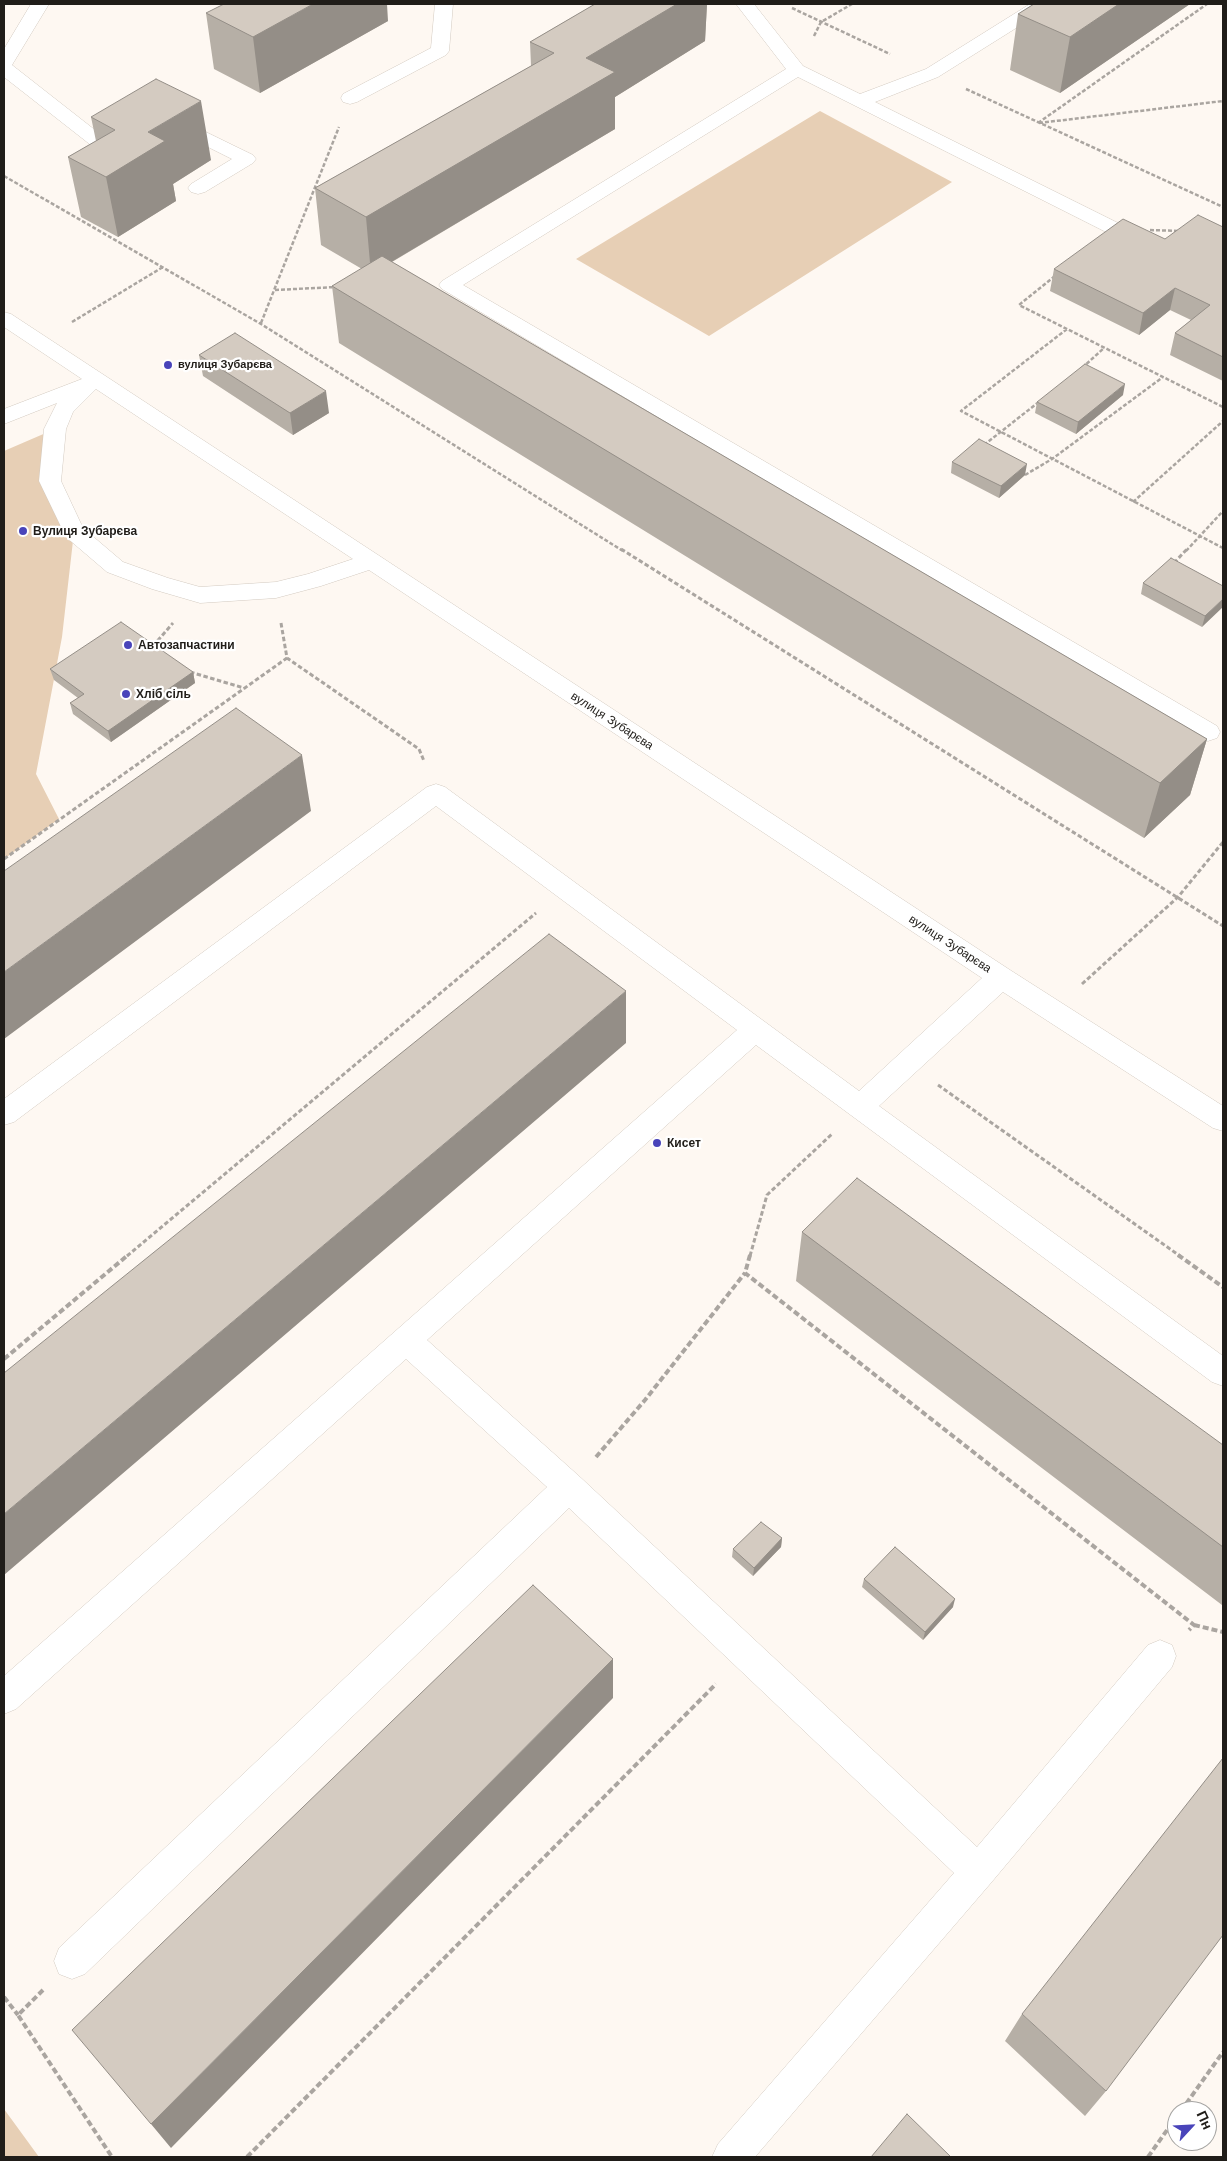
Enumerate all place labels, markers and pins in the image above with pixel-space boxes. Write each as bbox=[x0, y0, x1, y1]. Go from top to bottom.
place label: вулиця Зубарєва bbox=[178, 358, 272, 372]
marker: вулиця Зубарєва bbox=[162, 359, 174, 371]
place label: Вулиця Зубарєва bbox=[33, 524, 137, 538]
marker: Вулиця Зубарєва bbox=[17, 525, 29, 537]
place label: Автозапчастини bbox=[138, 638, 235, 652]
marker: Автозапчастини bbox=[122, 639, 134, 651]
place label: Хліб сіль bbox=[136, 687, 191, 701]
marker: Хліб сіль bbox=[120, 688, 132, 700]
place label: Кисет bbox=[667, 1136, 701, 1150]
marker: Кисет bbox=[651, 1137, 663, 1149]

